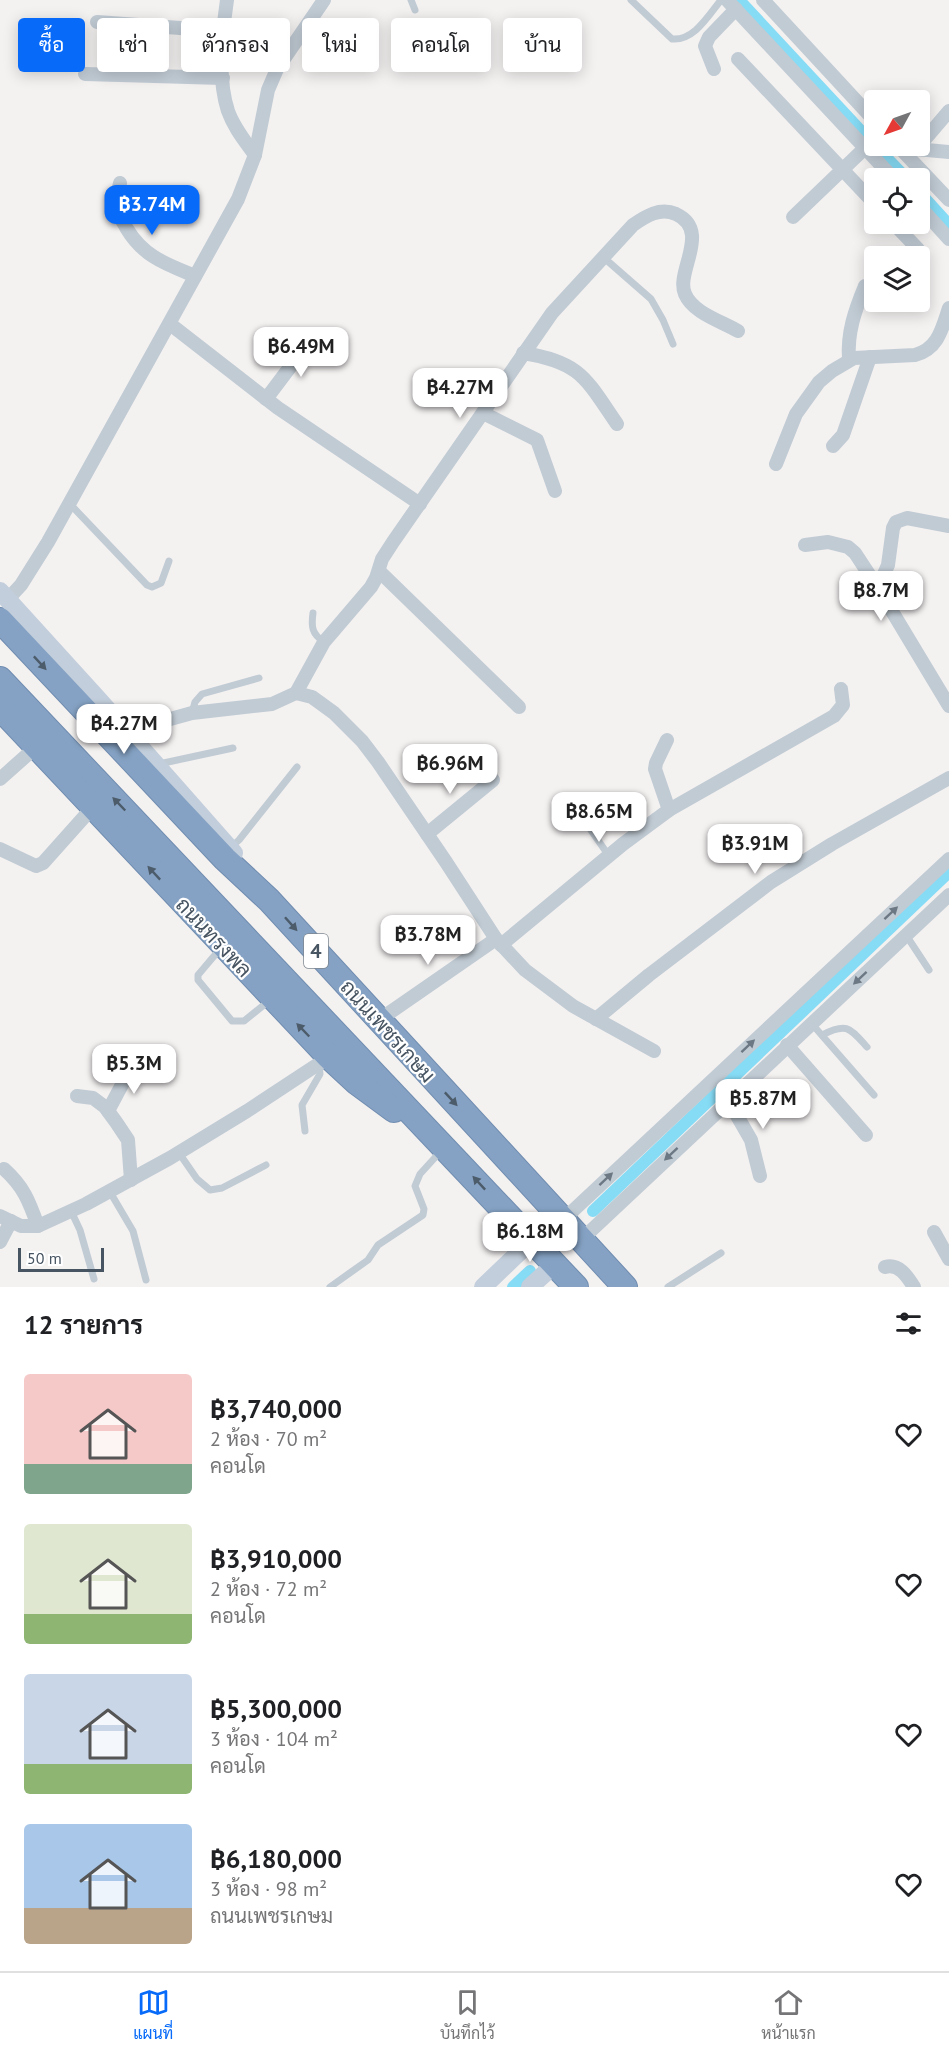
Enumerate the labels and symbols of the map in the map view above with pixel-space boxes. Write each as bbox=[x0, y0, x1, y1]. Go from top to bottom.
north arrow bbox=[864, 90, 930, 156]
pin: ฿3.74M bbox=[103, 185, 201, 236]
pin: ฿6.49M bbox=[252, 327, 350, 378]
pin: ฿4.27M bbox=[411, 368, 509, 419]
pin: ฿8.7M bbox=[839, 571, 923, 622]
one-way arrow bbox=[33, 655, 47, 670]
pin: ฿4.27M bbox=[75, 704, 173, 755]
pin: ฿6.96M bbox=[401, 744, 499, 795]
pin: ฿8.65M bbox=[550, 792, 648, 843]
one-way arrow bbox=[113, 798, 127, 812]
pin: ฿3.91M bbox=[706, 824, 804, 875]
one-way arrow bbox=[147, 865, 161, 880]
street label: ถนนทรงพล bbox=[170, 891, 258, 983]
one-way arrow bbox=[883, 906, 898, 920]
pin: ฿3.78M bbox=[379, 915, 477, 966]
one-way arrow bbox=[284, 917, 298, 931]
road number: 4 bbox=[304, 934, 328, 968]
one-way arrow bbox=[853, 971, 868, 985]
street label: ถนนเพชรเกษม bbox=[335, 974, 441, 1088]
one-way arrow bbox=[296, 1023, 310, 1037]
one-way arrow bbox=[740, 1040, 755, 1053]
pin: ฿5.3M bbox=[92, 1044, 176, 1095]
pin: ฿5.87M bbox=[714, 1079, 812, 1130]
one-way arrow bbox=[444, 1092, 458, 1107]
one-way arrow bbox=[664, 1147, 679, 1161]
one-way arrow bbox=[598, 1173, 612, 1187]
one-way arrow bbox=[473, 1176, 486, 1191]
pin: ฿6.18M bbox=[481, 1212, 579, 1263]
scale bar bbox=[18, 1245, 104, 1272]

